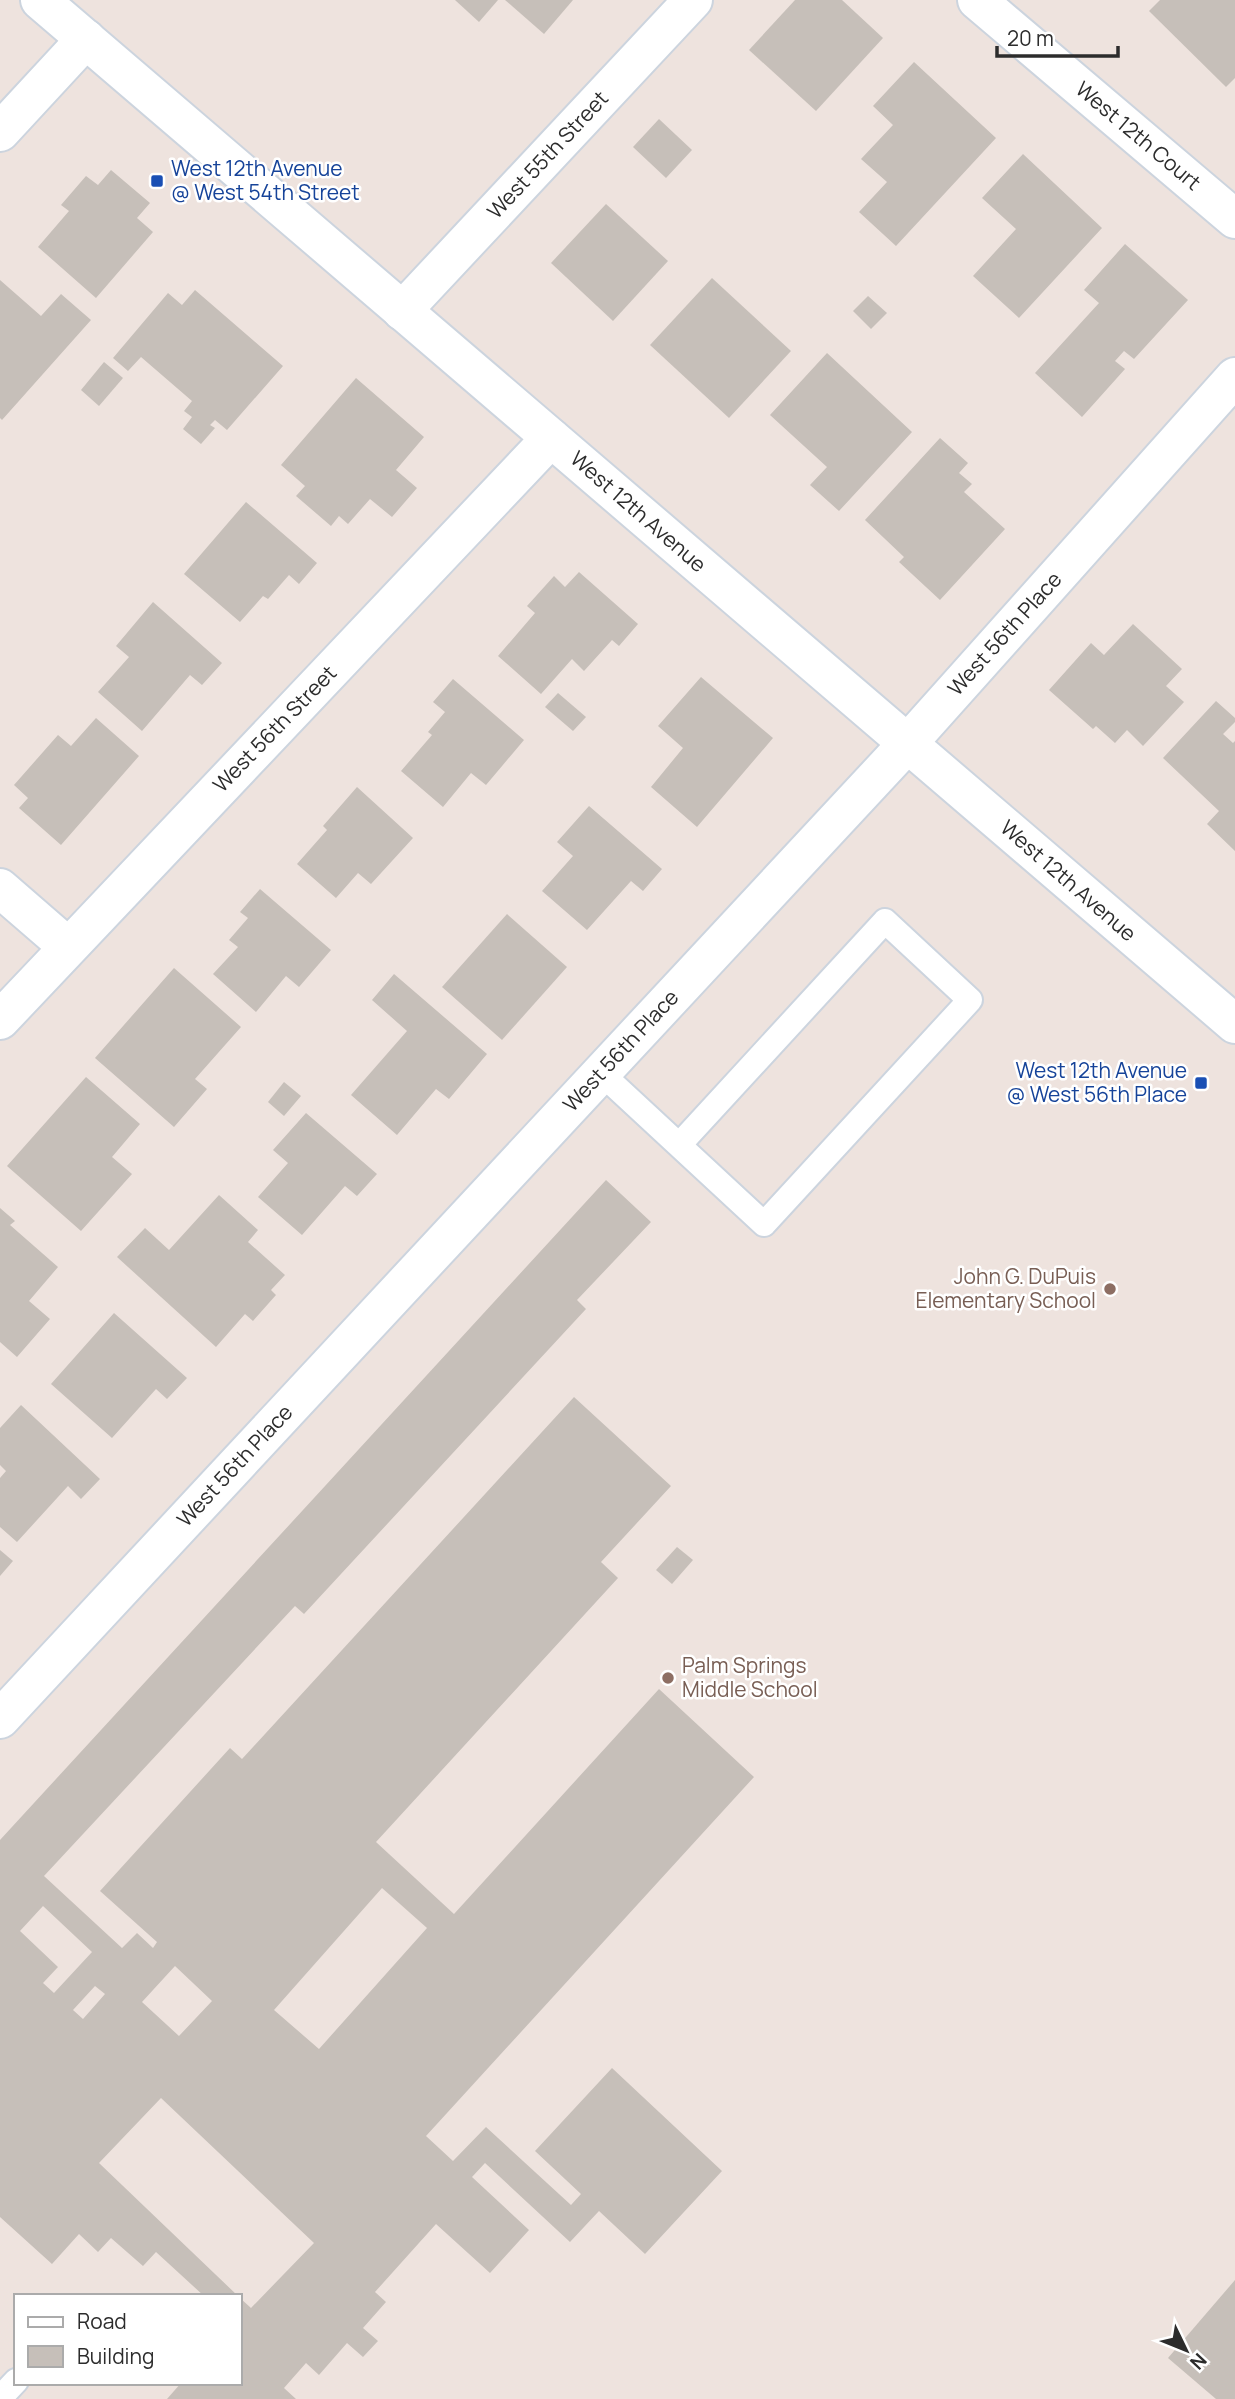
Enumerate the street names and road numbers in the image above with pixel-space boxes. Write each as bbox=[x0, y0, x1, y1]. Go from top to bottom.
street label: West 12th Court bbox=[1070, 75, 1207, 196]
street label: West 55th Street bbox=[481, 84, 614, 224]
street label: West 12th Avenue bbox=[565, 444, 713, 578]
street label: West 56th Place bbox=[941, 565, 1067, 701]
street label: West 56th Street bbox=[206, 659, 342, 798]
street label: West 12th Avenue bbox=[995, 813, 1143, 947]
street label: West 56th Place bbox=[556, 983, 684, 1117]
street label: West 56th Place bbox=[170, 1398, 298, 1532]

